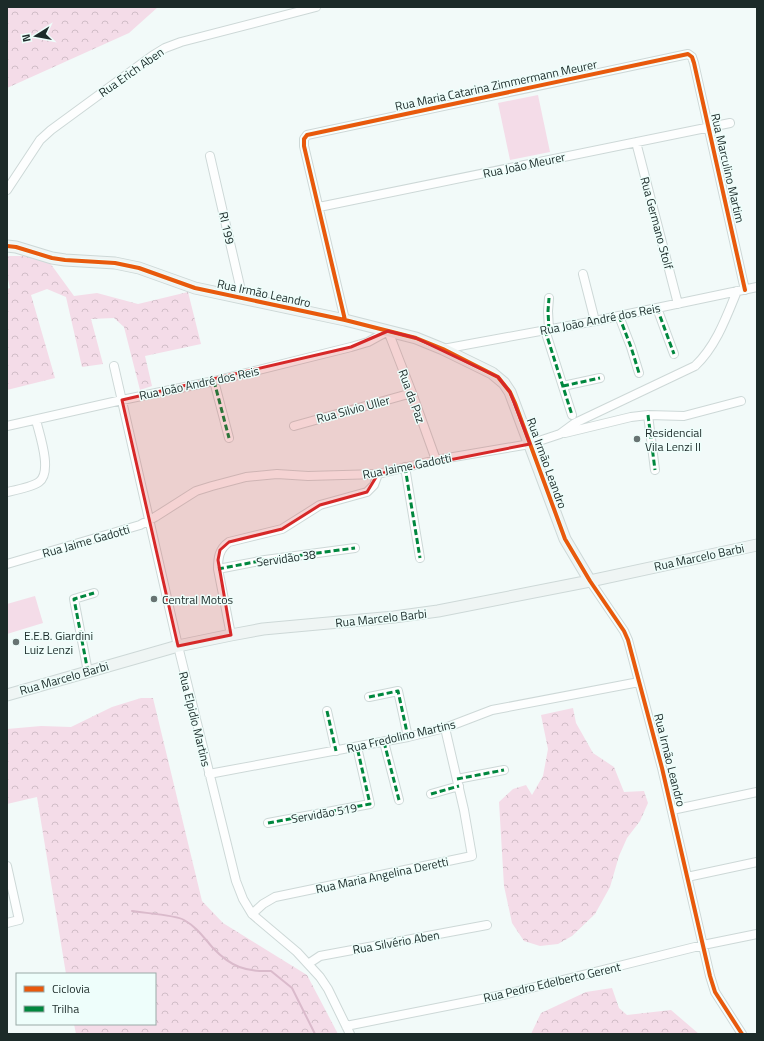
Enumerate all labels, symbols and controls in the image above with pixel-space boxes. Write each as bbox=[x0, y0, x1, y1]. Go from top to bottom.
north arrow bbox=[16, 16, 56, 56]
text: N bbox=[18, 33, 35, 43]
street label: Rua Erich Aben bbox=[94, 42, 168, 102]
street label: Rua Maria Catarina Zimmermann Meurer bbox=[393, 54, 599, 116]
street label: Rua Marculino Martim bbox=[706, 111, 750, 225]
street label: Rua João Meurer bbox=[481, 147, 567, 183]
street label: Rua Germano Stolf bbox=[636, 175, 678, 271]
street label: RI 199 bbox=[214, 210, 240, 247]
street label: Rua Irmão Leandro bbox=[215, 274, 313, 312]
street label: Rua João André dos Reis bbox=[538, 298, 662, 340]
street label: Rua João André dos Reis bbox=[137, 361, 261, 405]
street label: Rua da Paz bbox=[394, 366, 430, 426]
street label: Rua Silvio Uller bbox=[314, 390, 392, 428]
street label: Rua Irmão Leandro bbox=[522, 415, 572, 511]
place label: Residencial Vila Lenzi II bbox=[645, 423, 702, 456]
marker: Residencial Vila Lenzi II bbox=[632, 434, 642, 444]
street label: Rua Jaime Gadotti bbox=[361, 448, 453, 484]
street label: Rua Jaime Gadotti bbox=[40, 519, 132, 563]
street label: Rua Marcelo Barbi bbox=[652, 538, 746, 576]
street label: Servidão 38 bbox=[255, 544, 317, 572]
place label: Central Motos bbox=[162, 590, 234, 609]
marker: Central Motos bbox=[149, 594, 159, 604]
street label: Rua Marcelo Barbi bbox=[334, 604, 428, 632]
place label: E.E.B. Giardini Luiz Lenzi bbox=[24, 626, 93, 659]
marker: E.E.B. Giardini Luiz Lenzi bbox=[11, 637, 21, 647]
street label: Rua Marcelo Barbi bbox=[17, 656, 111, 700]
street label: Rua Elpidio Martins bbox=[174, 669, 216, 769]
street label: Rua Irmão Leandro bbox=[649, 711, 691, 809]
street label: Rua Fredolino Martins bbox=[345, 714, 458, 758]
street label: Servidão 519 bbox=[290, 798, 359, 828]
street label: Rua Maria Angelina Deretti bbox=[314, 852, 450, 898]
street label: Rua Silvério Aben bbox=[351, 925, 441, 959]
street label: Rua Pedro Edelberto Gerent bbox=[481, 957, 623, 1007]
legend bbox=[16, 973, 156, 1025]
text: Ciclovia bbox=[52, 979, 90, 998]
text: Trilha bbox=[52, 999, 79, 1018]

